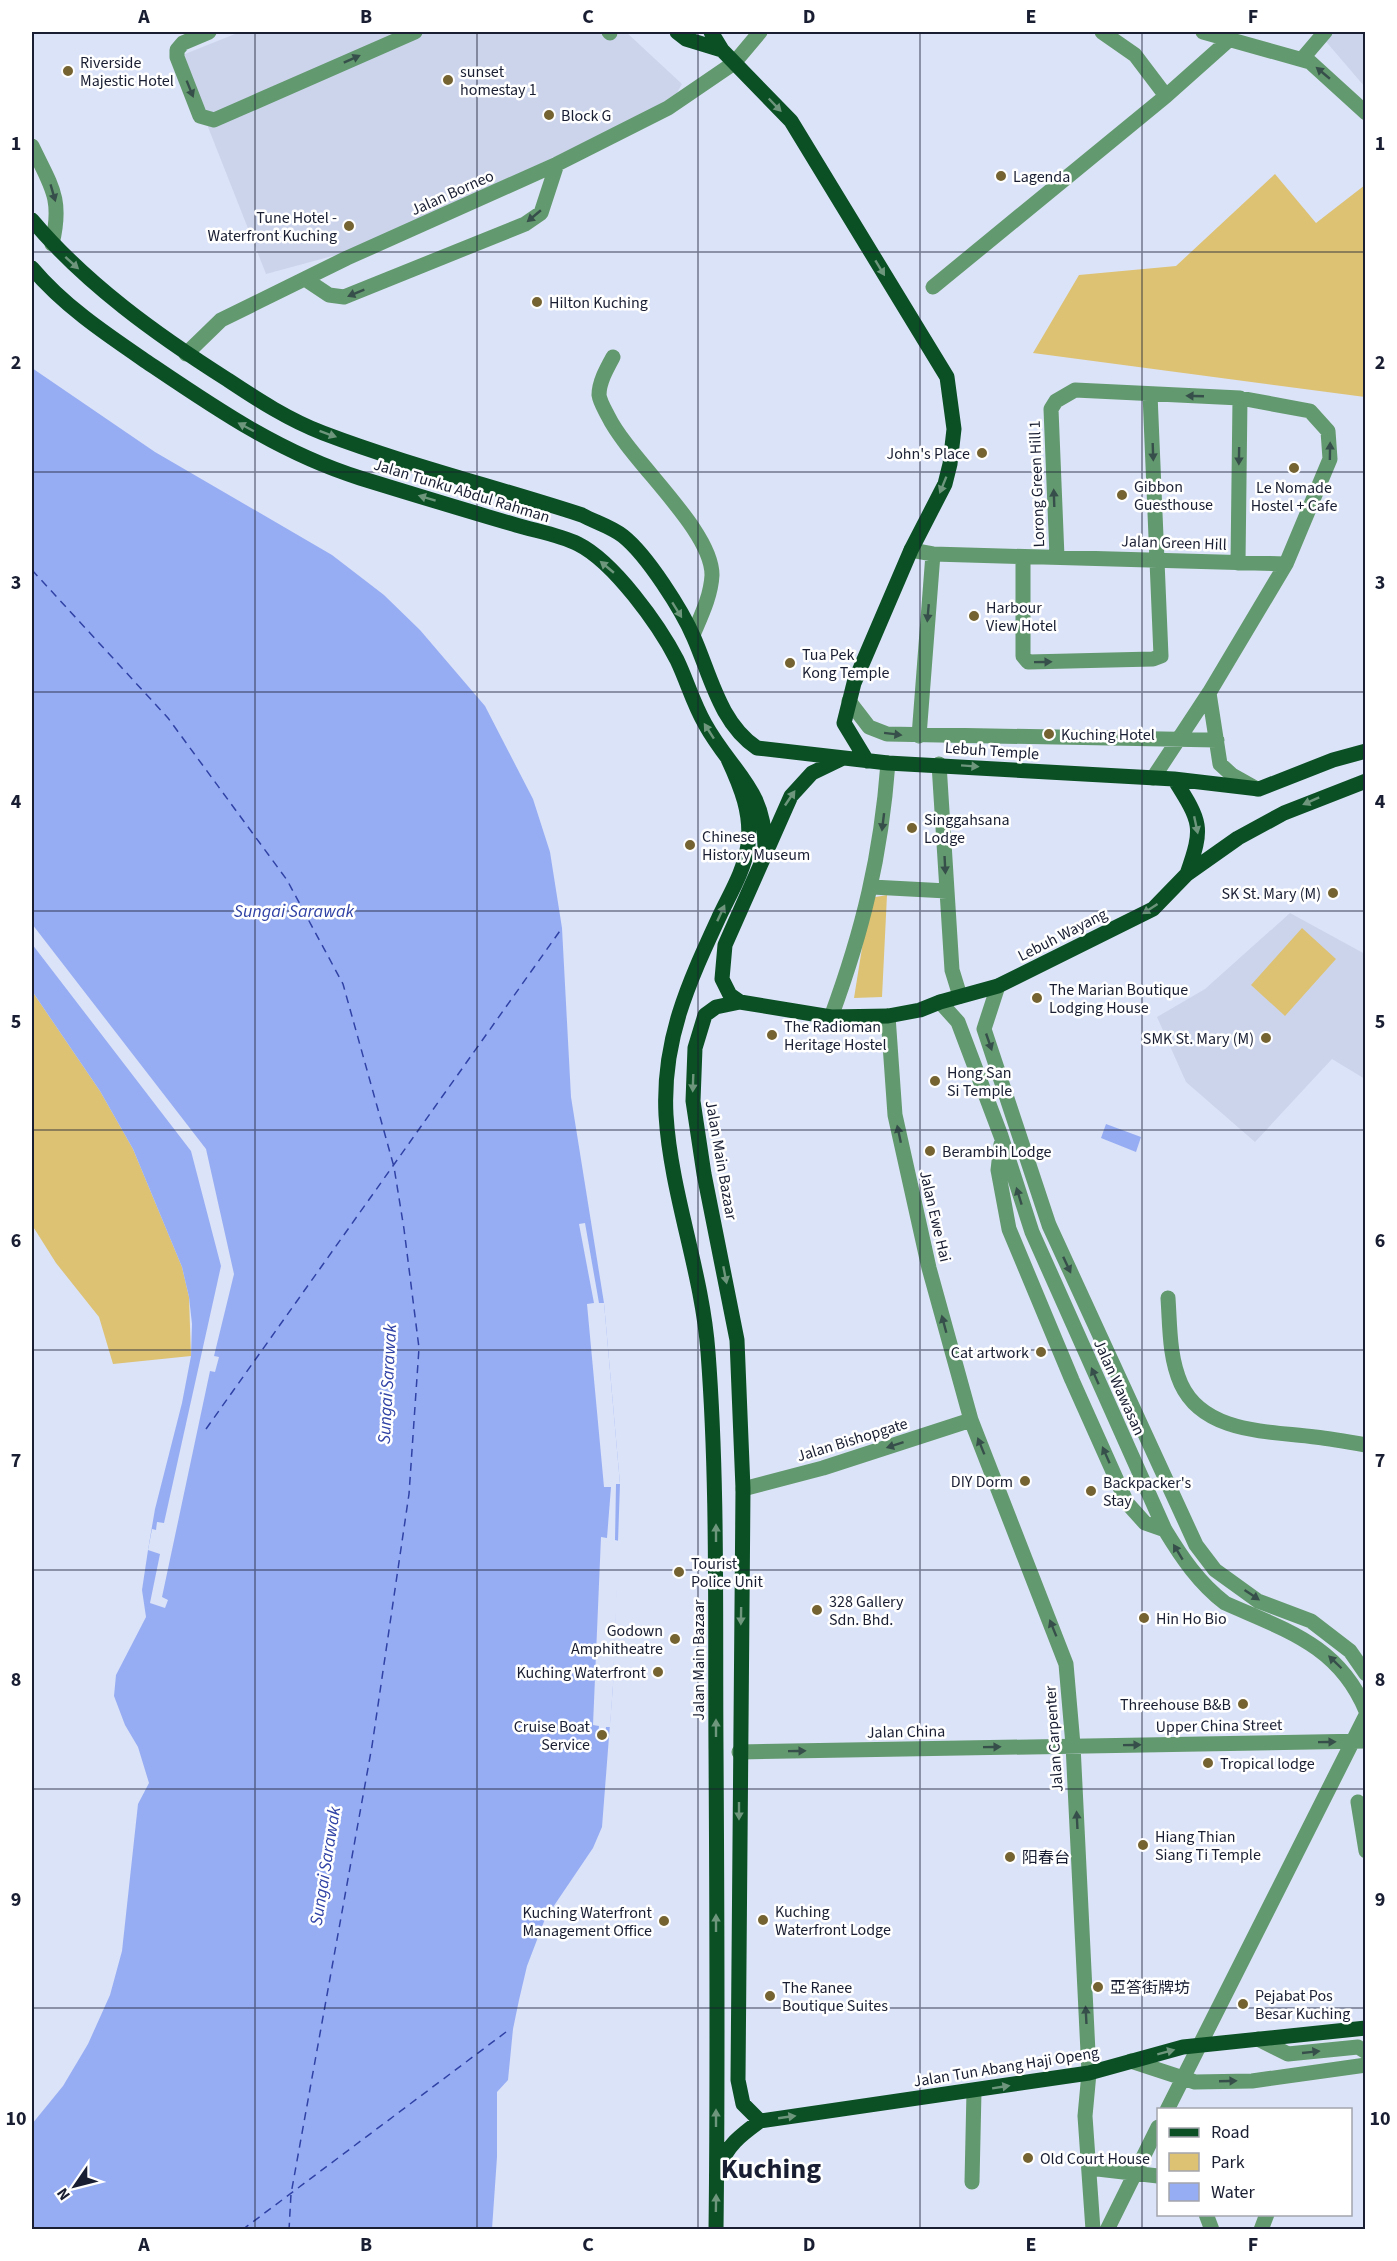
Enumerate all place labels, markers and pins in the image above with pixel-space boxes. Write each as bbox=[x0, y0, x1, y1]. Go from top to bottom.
place label: Riverside Majestic Hotel bbox=[80, 52, 174, 92]
place label: sunset homestay 1 bbox=[460, 61, 537, 101]
marker: Riverside Majestic Hotel bbox=[61, 64, 75, 78]
marker: sunset homestay 1 bbox=[441, 73, 455, 87]
place label: Block G bbox=[561, 105, 611, 127]
marker: Block G bbox=[542, 108, 556, 122]
place label: Lagenda bbox=[1013, 166, 1070, 188]
marker: Lagenda bbox=[994, 169, 1008, 183]
place label: Tune Hotel - Waterfront Kuching bbox=[208, 207, 337, 247]
marker: Tune Hotel - Waterfront Kuching bbox=[342, 219, 356, 233]
place label: Hilton Kuching bbox=[549, 292, 648, 314]
marker: Hilton Kuching bbox=[530, 295, 544, 309]
place label: John's Place bbox=[887, 443, 970, 465]
marker: John's Place bbox=[975, 446, 989, 460]
marker: Le Nomade Hostel + Cafe bbox=[1287, 461, 1301, 475]
place label: Gibbon Guesthouse bbox=[1134, 476, 1213, 516]
place label: Le Nomade Hostel + Cafe bbox=[1251, 477, 1337, 517]
marker: Gibbon Guesthouse bbox=[1115, 488, 1129, 502]
place label: Harbour View Hotel bbox=[986, 597, 1057, 637]
marker: Harbour View Hotel bbox=[967, 609, 981, 623]
place label: Tua Pek Kong Temple bbox=[802, 644, 890, 684]
marker: Tua Pek Kong Temple bbox=[783, 656, 797, 670]
place label: Kuching Hotel bbox=[1061, 724, 1155, 746]
marker: Kuching Hotel bbox=[1042, 727, 1056, 741]
place label: Singgahsana Lodge bbox=[924, 809, 1009, 849]
marker: Singgahsana Lodge bbox=[905, 821, 919, 835]
place label: Chinese History Museum bbox=[702, 826, 810, 866]
marker: Chinese History Museum bbox=[683, 838, 697, 852]
place label: SK St. Mary (M) bbox=[1221, 883, 1321, 905]
marker: SK St. Mary (M) bbox=[1326, 886, 1340, 900]
place label: The Marian Boutique Lodging House bbox=[1049, 979, 1188, 1019]
marker: The Marian Boutique Lodging House bbox=[1030, 991, 1044, 1005]
place label: The Radioman Heritage Hostel bbox=[784, 1016, 887, 1056]
marker: The Radioman Heritage Hostel bbox=[765, 1028, 779, 1042]
place label: SMK St. Mary (M) bbox=[1143, 1028, 1254, 1050]
marker: SMK St. Mary (M) bbox=[1259, 1031, 1273, 1045]
place label: Hong San Si Temple bbox=[947, 1062, 1012, 1102]
marker: Hong San Si Temple bbox=[928, 1074, 942, 1088]
place label: Berambih Lodge bbox=[942, 1141, 1052, 1163]
marker: Berambih Lodge bbox=[923, 1144, 937, 1158]
place label: Cat artwork bbox=[951, 1342, 1029, 1364]
marker: Cat artwork bbox=[1034, 1345, 1048, 1359]
place label: DIY Dorm bbox=[951, 1471, 1013, 1493]
place label: Backpacker's Stay bbox=[1103, 1472, 1191, 1512]
marker: DIY Dorm bbox=[1018, 1474, 1032, 1488]
marker: Backpacker's Stay bbox=[1084, 1484, 1098, 1498]
place label: Tourist Police Unit bbox=[691, 1553, 763, 1593]
marker: Tourist Police Unit bbox=[672, 1565, 686, 1579]
place label: 328 Gallery Sdn. Bhd. bbox=[829, 1591, 904, 1631]
marker: 328 Gallery Sdn. Bhd. bbox=[810, 1603, 824, 1617]
place label: Hin Ho Bio bbox=[1156, 1608, 1227, 1630]
marker: Hin Ho Bio bbox=[1137, 1611, 1151, 1625]
place label: Godown Amphitheatre bbox=[571, 1620, 663, 1660]
marker: Godown Amphitheatre bbox=[668, 1632, 682, 1646]
place label: Kuching Waterfront bbox=[517, 1662, 647, 1684]
marker: Kuching Waterfront bbox=[651, 1665, 665, 1679]
place label: Threehouse B&B bbox=[1120, 1694, 1231, 1716]
marker: Threehouse B&B bbox=[1236, 1697, 1250, 1711]
place label: Cruise Boat Service bbox=[514, 1716, 591, 1756]
marker: Cruise Boat Service bbox=[595, 1728, 609, 1742]
place label: Tropical lodge bbox=[1220, 1753, 1315, 1775]
marker: Tropical lodge bbox=[1201, 1756, 1215, 1770]
place label: Hiang Thian Siang Ti Temple bbox=[1155, 1826, 1261, 1866]
marker: Hiang Thian Siang Ti Temple bbox=[1136, 1838, 1150, 1852]
place label: 阳春台 bbox=[1022, 1847, 1070, 1869]
marker: 阳春台 bbox=[1003, 1850, 1017, 1864]
place label: Kuching Waterfront Lodge bbox=[775, 1901, 891, 1941]
place label: Kuching Waterfront Management Office bbox=[522, 1902, 653, 1942]
marker: Kuching Waterfront Lodge bbox=[756, 1913, 770, 1927]
marker: Kuching Waterfront Management Office bbox=[657, 1914, 671, 1928]
place label: The Ranee Boutique Suites bbox=[782, 1977, 888, 2017]
place label: 亞答街牌坊 bbox=[1110, 1977, 1190, 1999]
marker: 亞答街牌坊 bbox=[1091, 1980, 1105, 1994]
place label: Pejabat Pos Besar Kuching bbox=[1255, 1985, 1350, 2025]
marker: The Ranee Boutique Suites bbox=[763, 1989, 777, 2003]
marker: Pejabat Pos Besar Kuching bbox=[1236, 1997, 1250, 2011]
place label: Old Court House bbox=[1040, 2148, 1150, 2170]
marker: Old Court House bbox=[1021, 2151, 1035, 2165]

